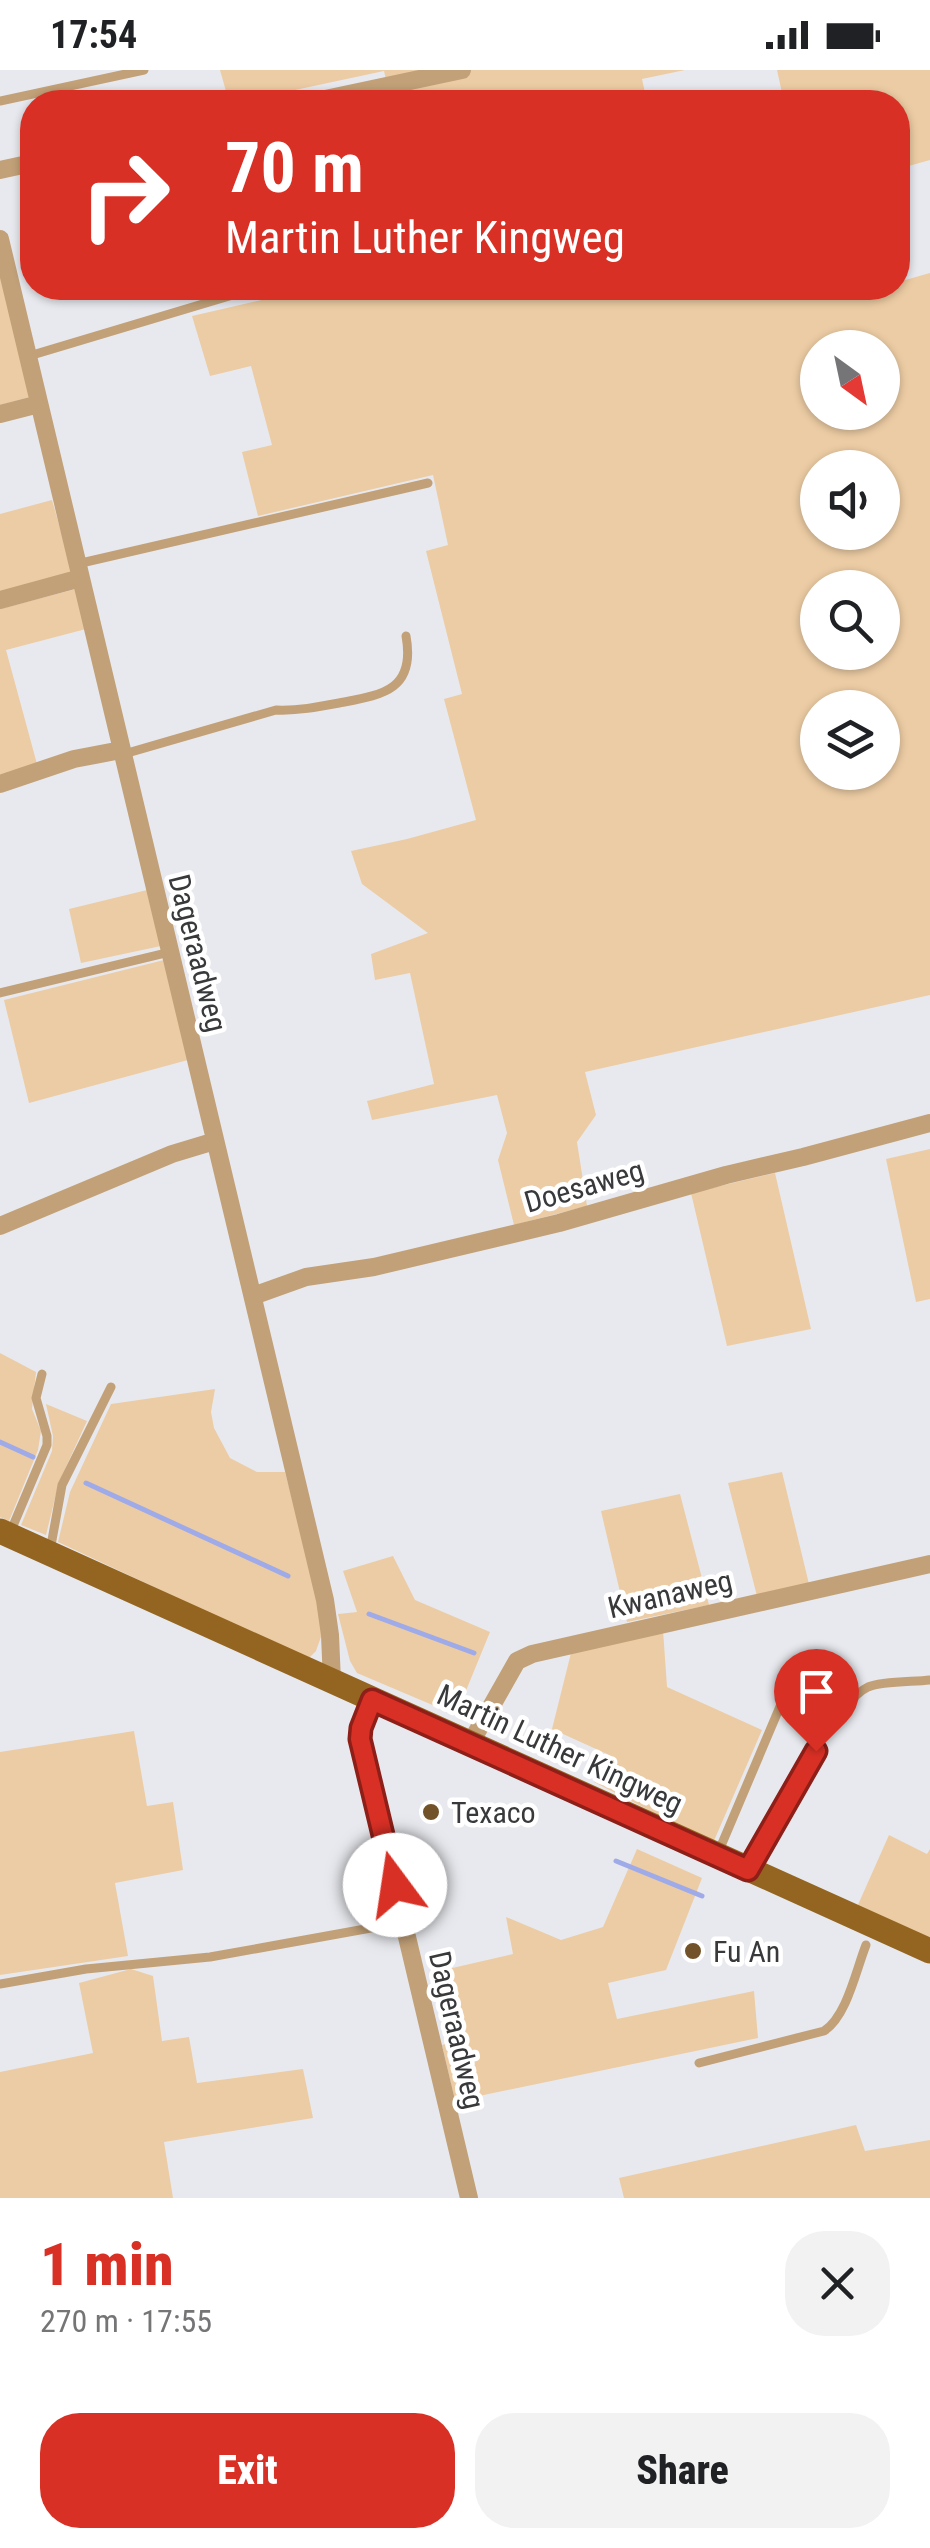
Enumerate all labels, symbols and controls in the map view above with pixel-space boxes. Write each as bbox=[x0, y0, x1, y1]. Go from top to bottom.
text: 17:54 bbox=[50, 13, 137, 57]
text: 70 m bbox=[225, 127, 364, 209]
icon: right bbox=[60, 130, 190, 260]
text: Martin Luther Kingweg bbox=[225, 211, 625, 264]
north arrow bbox=[800, 330, 900, 430]
map controls bbox=[800, 330, 900, 790]
button: sound bbox=[800, 450, 900, 550]
button: search bbox=[800, 570, 900, 670]
button: layers bbox=[800, 690, 900, 790]
street label: Dageraadweg bbox=[162, 871, 234, 1035]
street label: Doesaweg bbox=[520, 1152, 648, 1220]
street label: Kwanaweg bbox=[604, 1563, 736, 1625]
pin bbox=[774, 1649, 859, 1752]
icon: arrive bbox=[789, 1664, 844, 1719]
street label: Martin Luther Kingweg bbox=[432, 1677, 688, 1821]
place label: Texaco bbox=[451, 1795, 536, 1830]
marker: Texaco bbox=[420, 1801, 442, 1823]
position arrow bbox=[343, 1833, 447, 1937]
place label: Fu An bbox=[713, 1934, 780, 1969]
marker: Fu An bbox=[682, 1940, 704, 1962]
street label: Dageraadweg bbox=[422, 1948, 492, 2112]
text: 1 min bbox=[40, 2229, 174, 2300]
button: close bbox=[785, 2231, 890, 2336]
text: 270 m · 17:55 bbox=[40, 2302, 212, 2340]
button: Exit bbox=[40, 2413, 455, 2528]
button: Share bbox=[475, 2413, 890, 2528]

